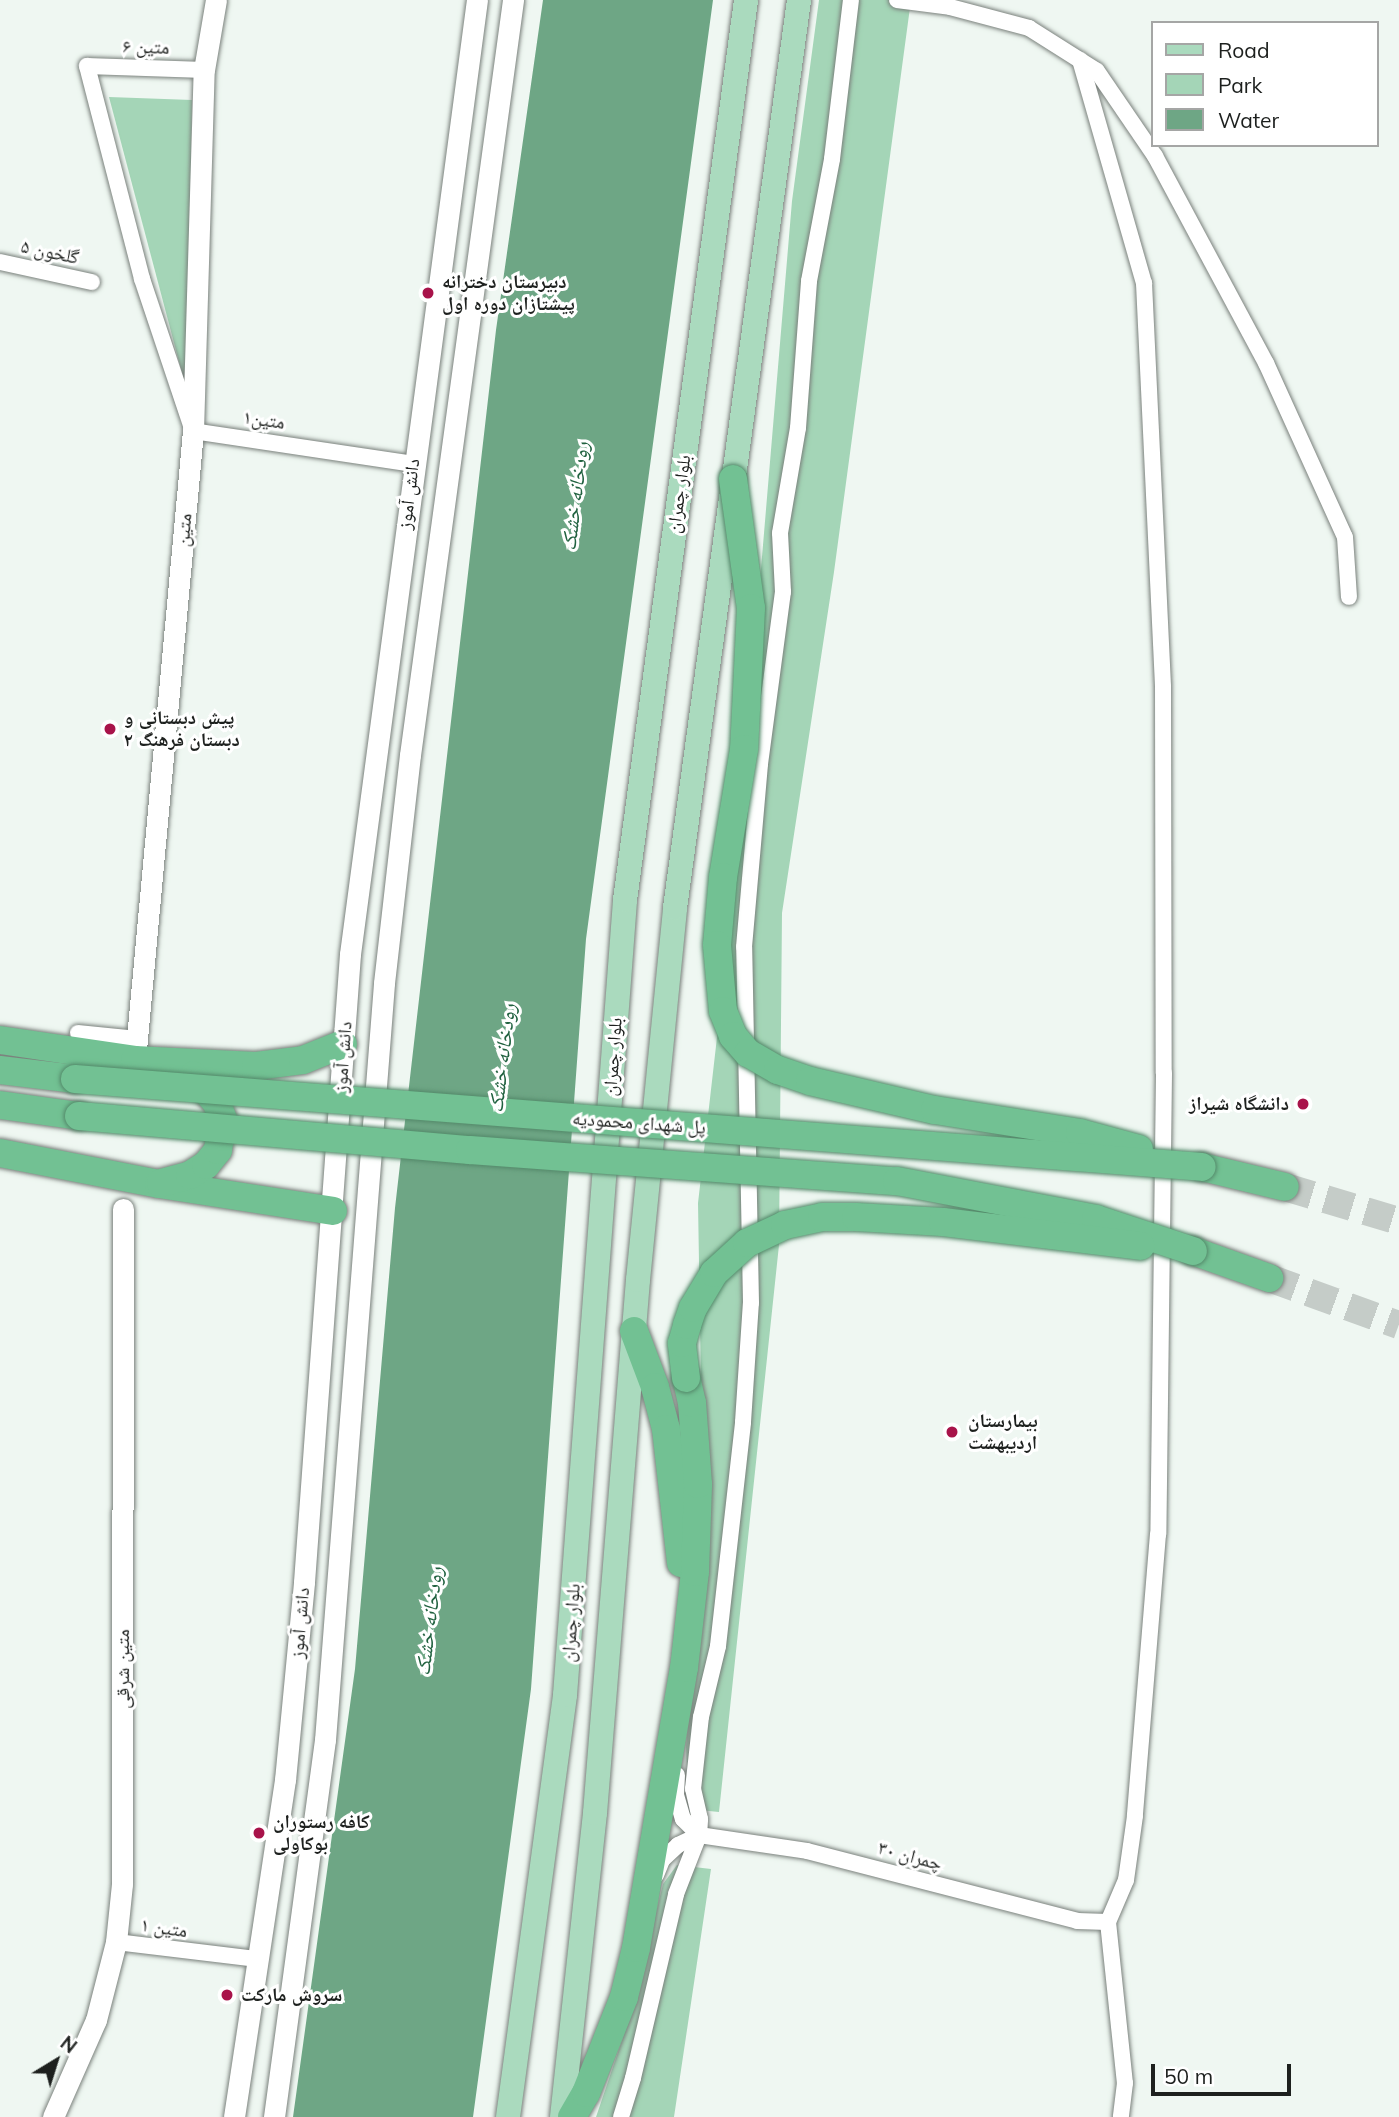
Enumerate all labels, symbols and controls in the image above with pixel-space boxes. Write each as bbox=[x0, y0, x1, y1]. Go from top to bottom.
legend bbox=[1150, 21, 1378, 147]
street label: ۶ متین bbox=[122, 35, 170, 59]
text: Road bbox=[1218, 37, 1269, 63]
text: Park bbox=[1218, 72, 1262, 98]
text: Water bbox=[1218, 107, 1279, 133]
street label: ۵ گلخون bbox=[19, 235, 81, 269]
place label: دبیرستان دخترانه پیشتازان دوره اول bbox=[442, 271, 575, 315]
marker: دبیرستان دخترانه پیشتازان دوره اول bbox=[420, 285, 436, 301]
street label: متین۱ bbox=[242, 406, 286, 434]
water label: رودخانه خشک bbox=[555, 440, 593, 552]
street label: بلوار چمران bbox=[662, 453, 696, 535]
street label: دانش آموز bbox=[393, 457, 425, 531]
street label: متین bbox=[171, 512, 197, 548]
place label: پیش دبستانی و دبستان فرهنگ ۲ bbox=[124, 707, 240, 751]
marker: پیش دبستانی و دبستان فرهنگ ۲ bbox=[102, 721, 118, 737]
water label: رودخانه خشک bbox=[482, 1002, 520, 1114]
street label: بلوار چمران bbox=[599, 1017, 627, 1097]
street label: دانش آموز bbox=[329, 1021, 357, 1093]
place label: دانشگاه شیراز bbox=[1189, 1093, 1289, 1115]
marker: دانشگاه شیراز bbox=[1295, 1096, 1311, 1112]
street label: پل شهدای محمودیه bbox=[572, 1107, 706, 1139]
place label: بیمارستان اردیبهشت bbox=[968, 1410, 1038, 1454]
marker: بیمارستان اردیبهشت bbox=[942, 1422, 962, 1442]
water label: رودخانه خشک bbox=[409, 1565, 447, 1677]
street label: بلوار چمران bbox=[557, 1583, 585, 1663]
street label: دانش آموز bbox=[286, 1586, 314, 1660]
street label: متین شرقی bbox=[112, 1629, 134, 1709]
place label: کافه رستوران بوکاولی bbox=[273, 1811, 370, 1855]
marker: کافه رستوران بوکاولی bbox=[251, 1825, 267, 1841]
street label: ۳۰ چمران bbox=[876, 1837, 944, 1875]
street label: متین ۱ bbox=[139, 1913, 189, 1943]
place label: سروش مارکت bbox=[241, 1984, 342, 2006]
marker: سروش مارکت bbox=[219, 1987, 235, 2003]
north arrow bbox=[21, 2026, 91, 2096]
text: N bbox=[56, 2031, 82, 2058]
scale bar bbox=[1154, 2050, 1294, 2094]
text: 50 m bbox=[1164, 2063, 1213, 2089]

